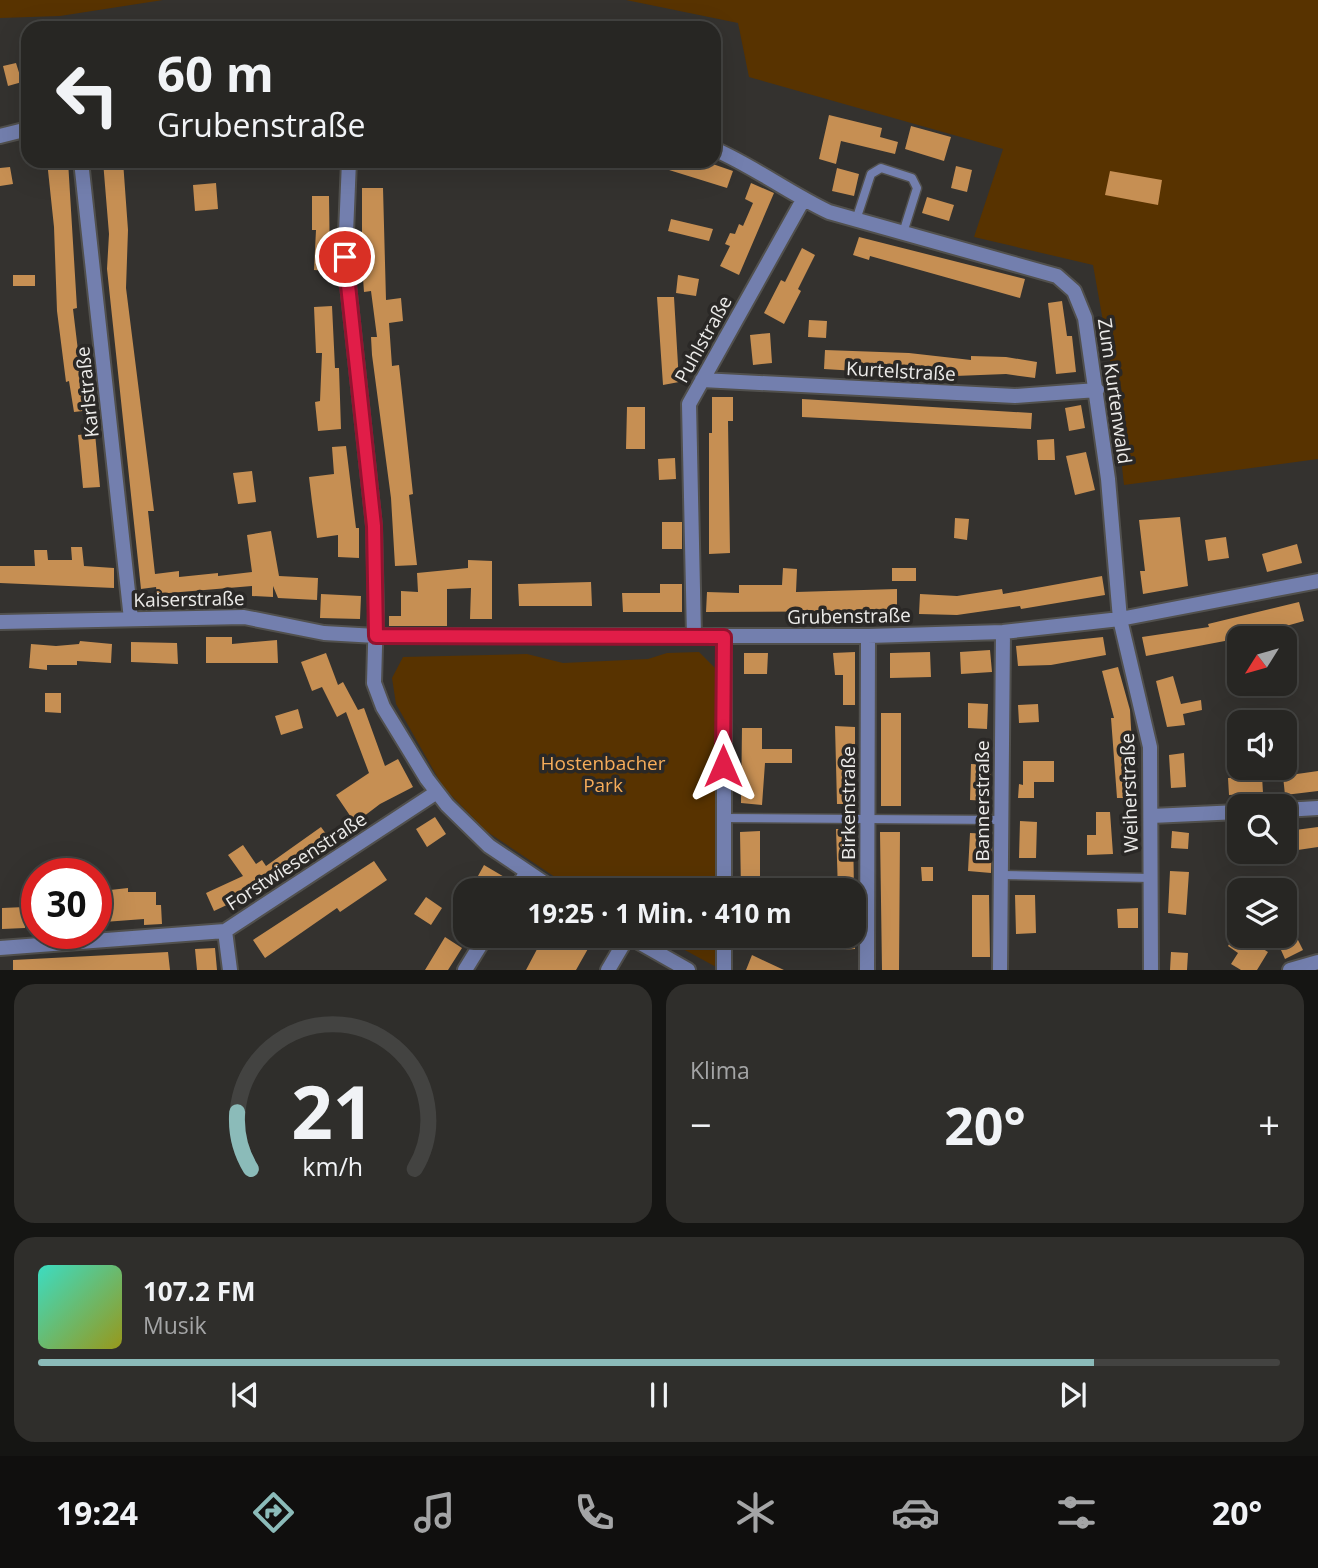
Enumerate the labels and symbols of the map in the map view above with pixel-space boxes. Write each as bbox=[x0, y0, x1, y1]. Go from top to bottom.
pin bbox=[315, 227, 375, 287]
street label: Puhlstraße bbox=[668, 291, 738, 387]
street label: Zum Kurtenwald bbox=[1092, 316, 1138, 466]
street label: Karlstraße bbox=[69, 345, 105, 439]
street label: Kurtelstraße bbox=[845, 355, 957, 387]
street label: Kaiserstraße bbox=[133, 585, 245, 613]
street label: Grubenstraße bbox=[787, 602, 911, 630]
north arrow bbox=[1227, 626, 1297, 696]
position arrow bbox=[686, 729, 760, 803]
street label: Weiherstraße bbox=[1114, 733, 1144, 853]
street label: Bannerstraße bbox=[969, 740, 995, 862]
street label: Birkenstraße bbox=[835, 746, 861, 860]
park label: Hostenbacher Park bbox=[541, 750, 666, 798]
street label: Forstwiesenstraße bbox=[221, 806, 371, 916]
speed limit sign: 30 bbox=[21, 858, 112, 949]

